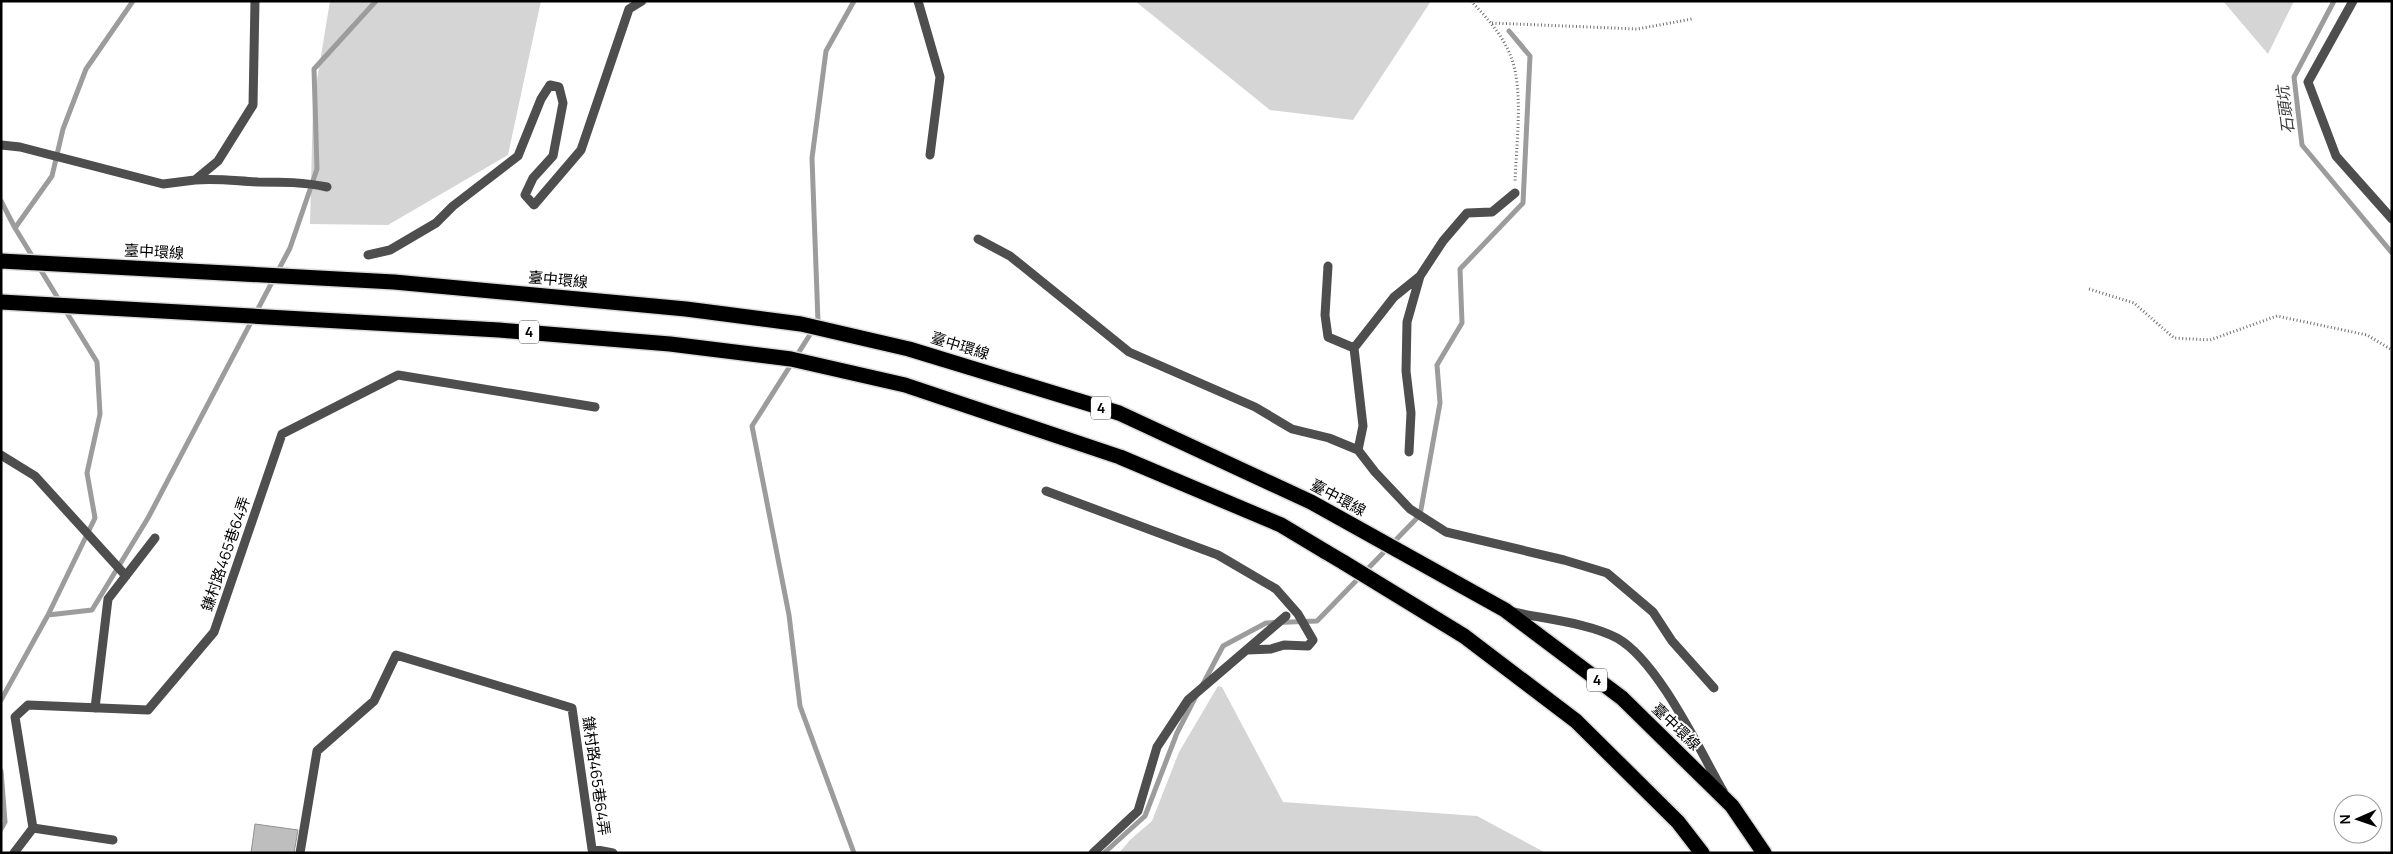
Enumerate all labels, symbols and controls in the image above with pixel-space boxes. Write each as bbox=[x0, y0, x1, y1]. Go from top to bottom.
water label: 石頭坑 bbox=[2271, 83, 2299, 135]
street label: 臺中環線 bbox=[124, 239, 185, 264]
street label: 臺中環線 bbox=[527, 266, 589, 293]
road number: 4 bbox=[519, 321, 539, 344]
street label: 臺中環線 bbox=[928, 327, 992, 364]
road number: 4 bbox=[1091, 396, 1111, 419]
street label: 臺中環線 bbox=[1307, 474, 1370, 521]
street label: 鎌村路465巷64弄 bbox=[196, 494, 255, 614]
road number: 4 bbox=[1587, 668, 1607, 692]
street label: 臺中環線 bbox=[1647, 698, 1705, 755]
street label: 鎌村路465巷64弄 bbox=[578, 715, 615, 837]
north arrow bbox=[2333, 794, 2383, 844]
text: N bbox=[2335, 814, 2354, 825]

